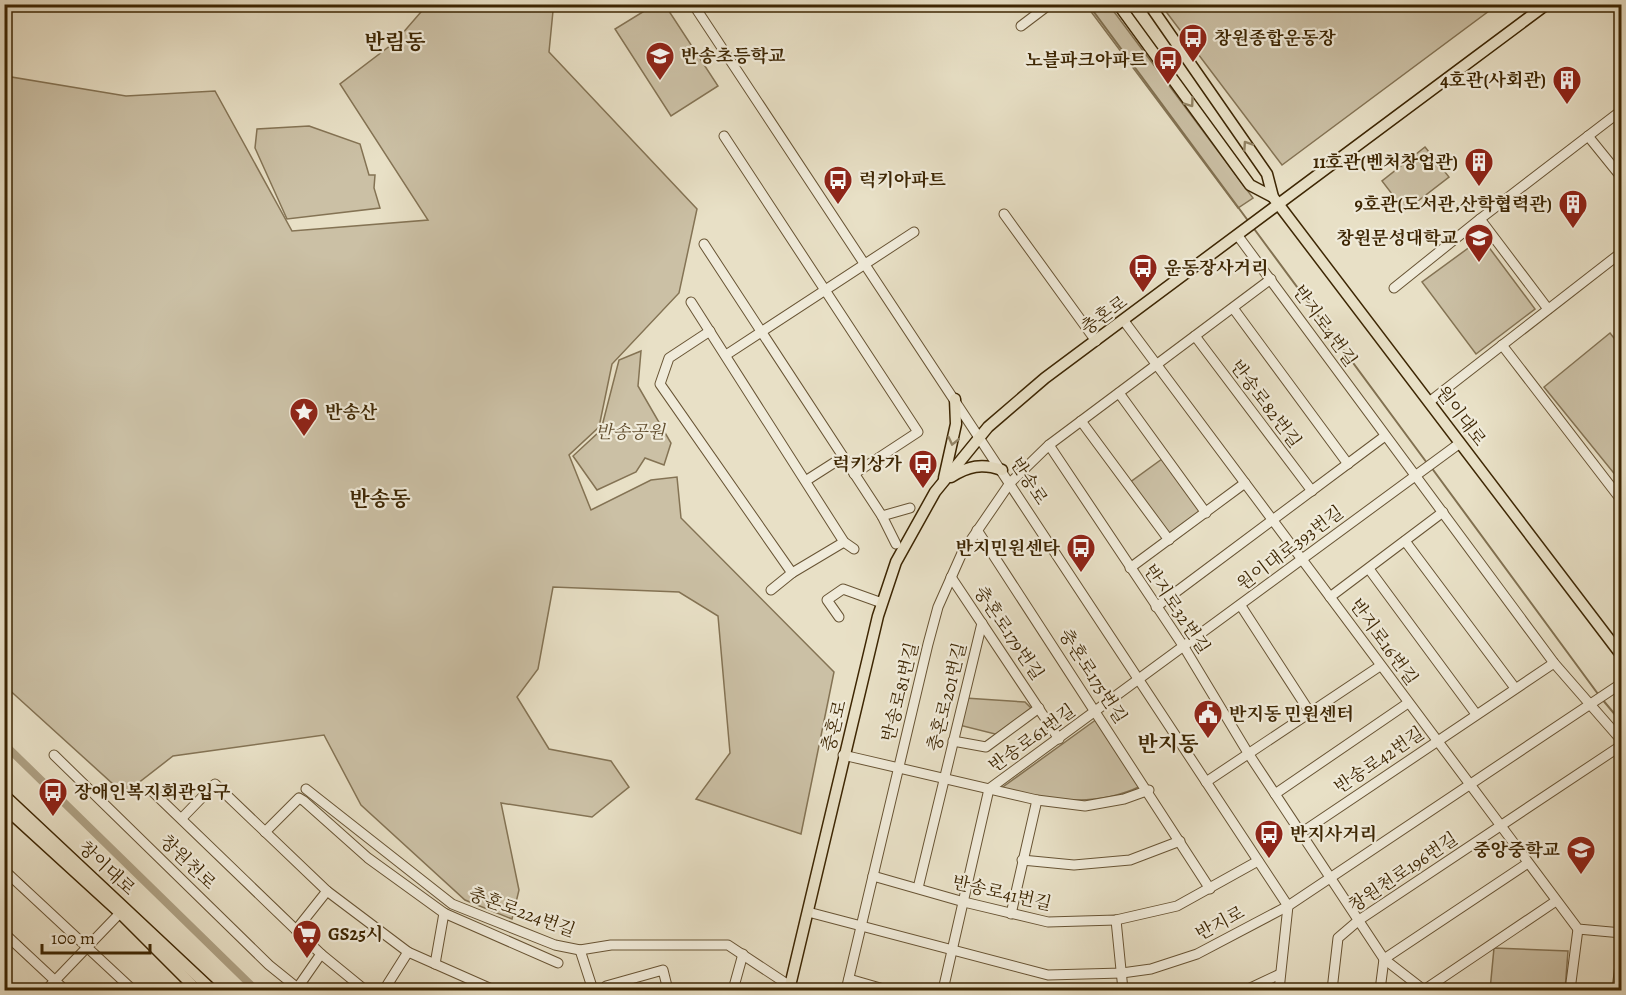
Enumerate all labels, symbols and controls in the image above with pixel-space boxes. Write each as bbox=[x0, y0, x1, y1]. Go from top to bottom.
bus stop icon: 창원종합운동장 bbox=[1177, 22, 1209, 64]
place label: 창원종합운동장 bbox=[1214, 26, 1336, 50]
district label: 반림동 bbox=[365, 28, 425, 56]
school or university icon: 반송초등학교 bbox=[644, 40, 676, 82]
place label: 반송초등학교 bbox=[681, 44, 786, 68]
bus stop icon: 노블파크아파트 bbox=[1152, 44, 1184, 86]
place label: 노블파크아파트 bbox=[1025, 48, 1148, 72]
building icon: 4호관(사회관) bbox=[1551, 64, 1583, 106]
place label: 4호관(사회관) bbox=[1440, 68, 1546, 92]
one-way arrow bbox=[1182, 96, 1193, 107]
one-way arrow bbox=[1243, 141, 1254, 152]
building icon: 11호관(벤처창업관) bbox=[1463, 146, 1495, 188]
place label: 11호관(벤처창업관) bbox=[1313, 150, 1458, 174]
bus stop icon: 럭키아파트 bbox=[822, 164, 854, 206]
place label: 럭키아파트 bbox=[859, 168, 947, 192]
building icon: 9호관(도서관,산학협력관) bbox=[1557, 188, 1589, 230]
place label: 9호관(도서관,산학협력관) bbox=[1355, 192, 1552, 216]
school or university icon: 창원문성대학교 bbox=[1463, 222, 1495, 264]
place label: 창원문성대학교 bbox=[1336, 226, 1459, 250]
bus stop icon: 운동장사거리 bbox=[1127, 252, 1159, 294]
place label: 운동장사거리 bbox=[1164, 256, 1268, 280]
street label: 반지로4번길 bbox=[1287, 280, 1363, 372]
street label: 충혼로 bbox=[1076, 290, 1132, 340]
street label: 반송로82번길 bbox=[1225, 355, 1307, 453]
street label: 원이대로 bbox=[1430, 381, 1492, 451]
place icon: 반송산 bbox=[288, 396, 320, 438]
place label: 반송산 bbox=[325, 400, 378, 424]
park label: 반송공원 bbox=[595, 420, 666, 444]
one-way arrow bbox=[947, 436, 960, 446]
bus stop icon: 럭키상가 bbox=[907, 448, 939, 490]
place label: 럭키상가 bbox=[832, 452, 903, 476]
street label: 반송로 bbox=[1005, 453, 1053, 509]
district label: 반송동 bbox=[350, 485, 410, 513]
street label: 원이대로393번길 bbox=[1232, 500, 1348, 596]
bus stop icon: 반지민원센타 bbox=[1065, 532, 1097, 574]
place label: 반지민원센타 bbox=[956, 536, 1061, 560]
street label: 반지로32번길 bbox=[1138, 560, 1216, 658]
street label: 충혼로179번길 bbox=[969, 581, 1049, 685]
street label: 반지로16번길 bbox=[1344, 594, 1424, 690]
street label: 충혼로175번길 bbox=[1053, 624, 1133, 728]
street label: 반송로81번길 bbox=[876, 640, 924, 744]
street label: 충혼로201번길 bbox=[922, 640, 972, 754]
street label: 충혼로 bbox=[816, 698, 852, 754]
street label: 반송로61번길 bbox=[984, 698, 1080, 778]
public building icon: 반지동 민원센터 bbox=[1192, 698, 1224, 740]
place label: 반지동 민원센터 bbox=[1229, 702, 1354, 726]
street label: 반송로42번길 bbox=[1329, 721, 1429, 799]
district label: 반지동 bbox=[1138, 730, 1198, 758]
bus stop icon: 장애인복지회관입구 bbox=[37, 776, 69, 818]
place label: 장애인복지회관입구 bbox=[74, 780, 231, 804]
bus stop icon: 반지사거리 bbox=[1253, 818, 1285, 860]
place label: 반지사거리 bbox=[1290, 822, 1377, 846]
street label: 창원천로196번길 bbox=[1344, 827, 1462, 917]
street label: 창원천로 bbox=[155, 829, 221, 895]
school or university icon: 중앙중학교 bbox=[1565, 834, 1597, 876]
street label: 창이대로 bbox=[73, 836, 141, 900]
place label: 중앙중학교 bbox=[1473, 838, 1561, 862]
street label: 반송로41번길 bbox=[950, 870, 1054, 916]
street label: 충혼로224번길 bbox=[465, 882, 579, 942]
street label: 반지로 bbox=[1191, 900, 1249, 946]
scale bar bbox=[42, 917, 150, 955]
supermarket icon: GS25시 bbox=[291, 918, 323, 960]
place label: GS25시 bbox=[328, 922, 383, 946]
text: 100 m bbox=[51, 926, 95, 950]

